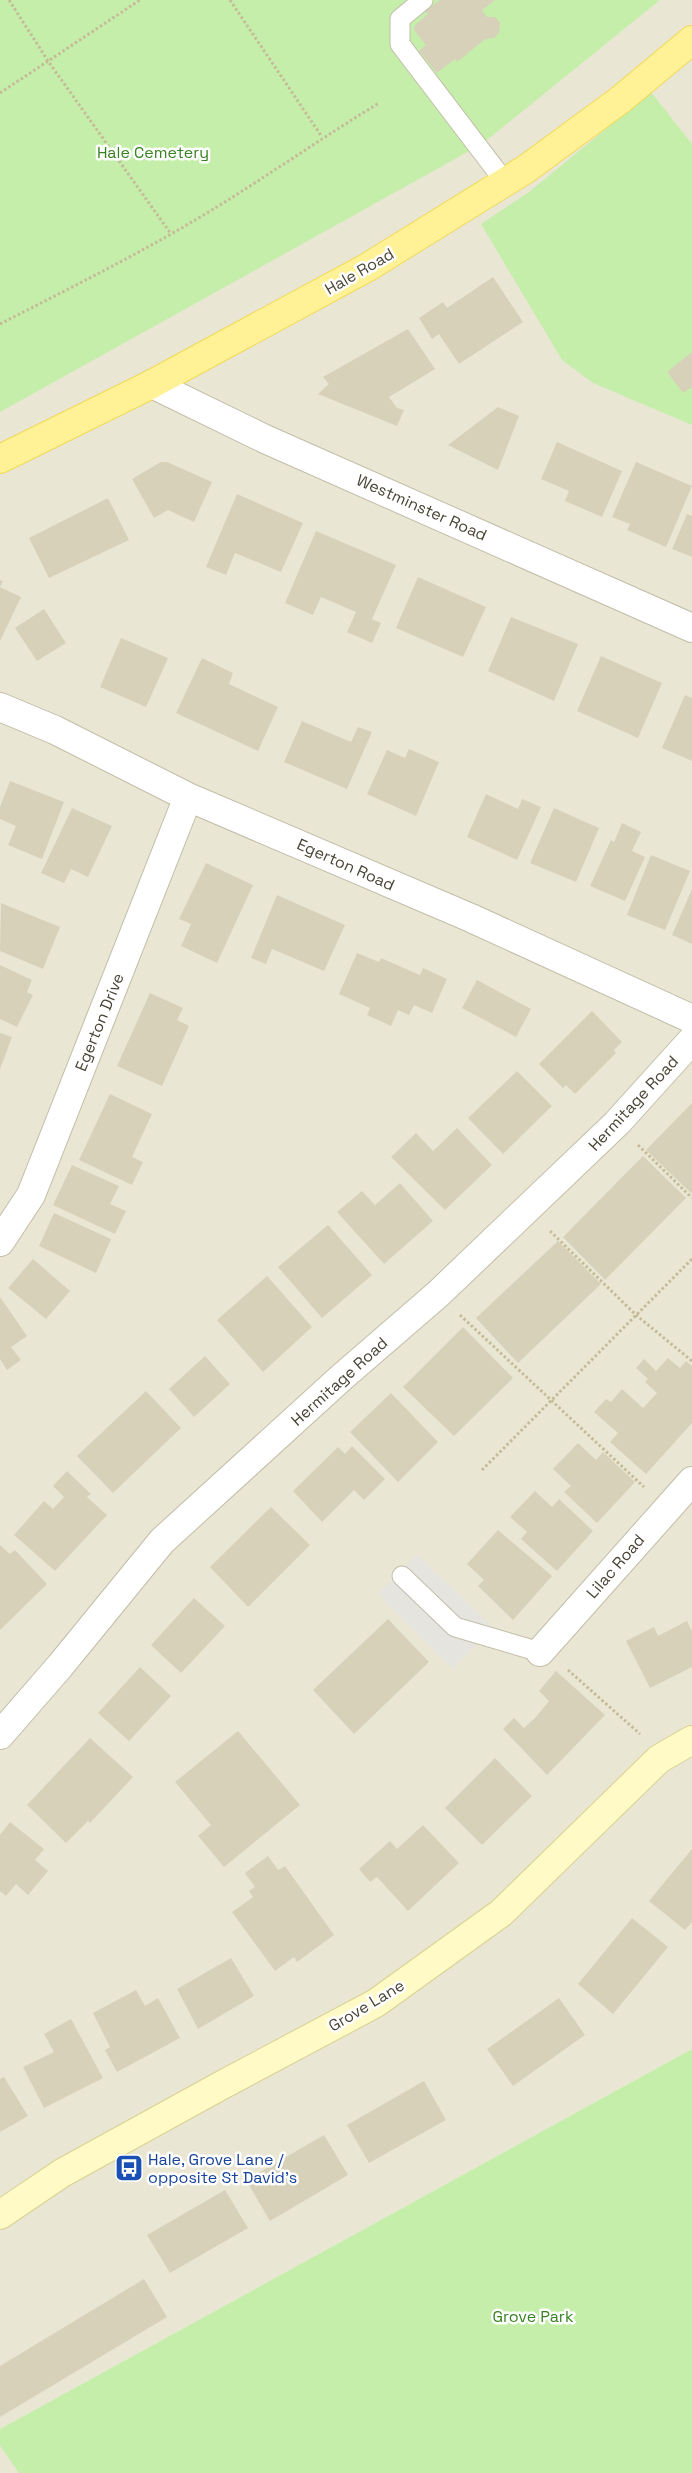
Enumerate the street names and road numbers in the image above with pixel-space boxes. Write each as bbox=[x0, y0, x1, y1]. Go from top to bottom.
street label: Hale Road bbox=[321, 243, 398, 300]
street label: Westminster Road bbox=[353, 469, 490, 546]
street label: Egerton Road bbox=[294, 834, 398, 895]
street label: Egerton Drive bbox=[70, 970, 129, 1074]
street label: Hermitage Road bbox=[584, 1051, 683, 1156]
street label: Hermitage Road bbox=[287, 1332, 392, 1430]
street label: Lilac Road bbox=[582, 1530, 649, 1603]
street label: Grove Lane bbox=[324, 1975, 408, 2036]

